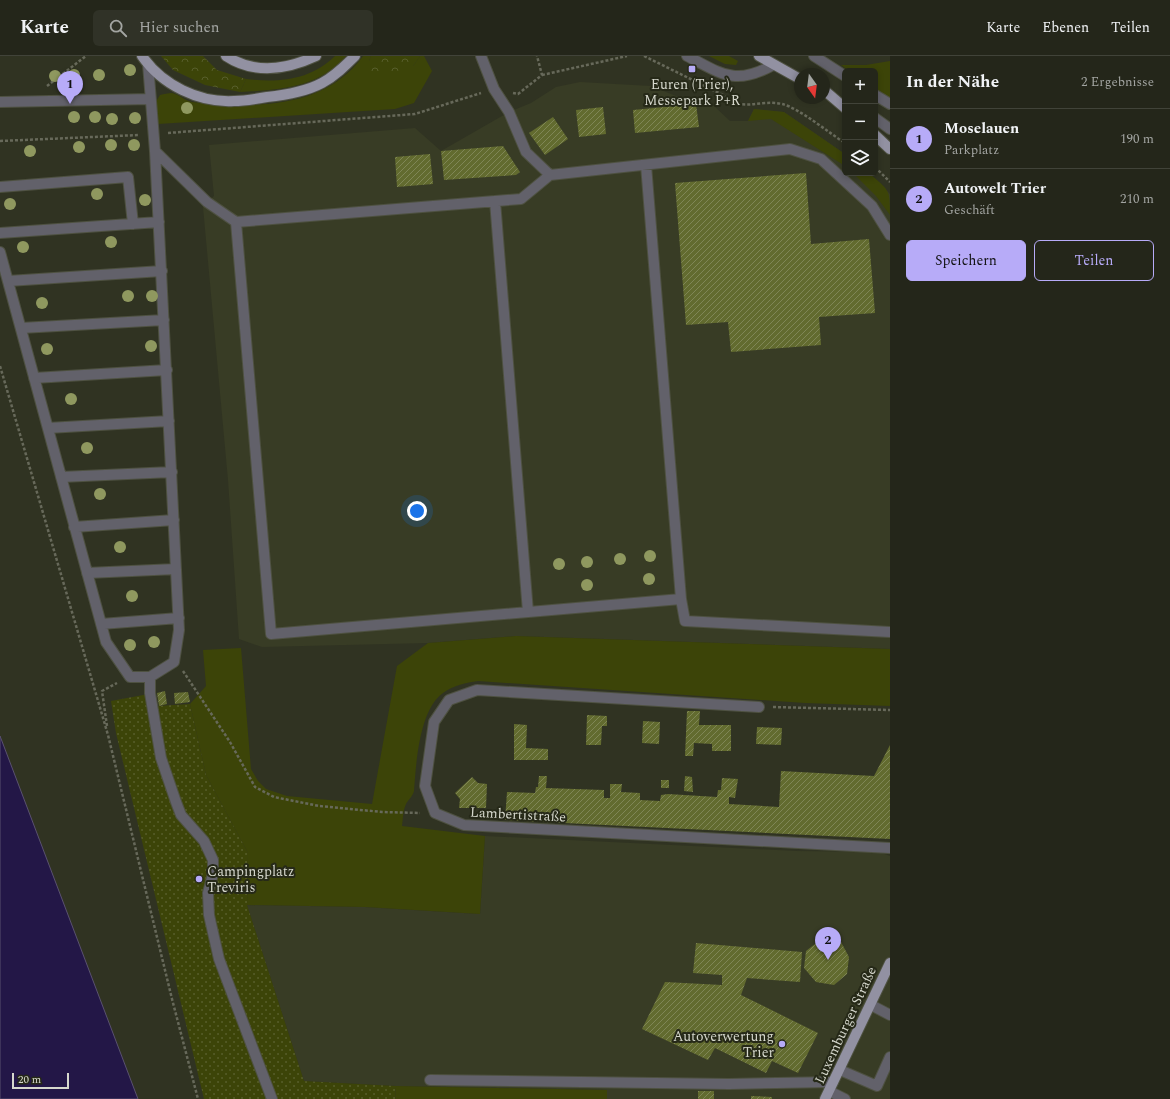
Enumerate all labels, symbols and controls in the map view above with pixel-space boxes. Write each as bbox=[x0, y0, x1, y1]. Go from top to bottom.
search box bbox=[93, 10, 373, 46]
text: Karte bbox=[20, 13, 69, 42]
text: Hier suchen bbox=[139, 16, 220, 39]
icon: search bbox=[107, 17, 129, 39]
text: Karte bbox=[986, 17, 1020, 38]
text: Ebenen bbox=[1042, 17, 1089, 38]
text: Teilen bbox=[1111, 17, 1150, 38]
marker: Euren (Trier), Messepark P+R bbox=[687, 64, 697, 74]
north arrow bbox=[794, 68, 830, 104]
map controls bbox=[842, 68, 878, 176]
button: + bbox=[842, 68, 878, 104]
text: In der Nähe bbox=[906, 69, 999, 95]
pin: 1 bbox=[57, 71, 83, 104]
text: 2 Ergebnisse bbox=[1081, 72, 1154, 92]
place label: Euren (Trier), Messepark P+R bbox=[644, 74, 741, 111]
button: − bbox=[842, 104, 878, 140]
text: Moselauen bbox=[944, 117, 1019, 140]
text: 1 bbox=[915, 129, 923, 149]
text: 190 m bbox=[1120, 129, 1154, 149]
button: layers bbox=[842, 140, 878, 176]
text: Parkplatz bbox=[944, 140, 999, 160]
text: Autowelt Trier bbox=[944, 177, 1046, 200]
text: 2 bbox=[915, 189, 923, 209]
text: 210 m bbox=[1120, 189, 1154, 209]
text: Geschäft bbox=[944, 200, 995, 220]
button: Speichern bbox=[906, 240, 1026, 281]
button: Teilen bbox=[1034, 240, 1154, 281]
your location bbox=[407, 501, 427, 521]
street label: Lambertistraße bbox=[470, 802, 567, 828]
place label: Campingplatz Treviris bbox=[207, 861, 295, 898]
marker: Campingplatz Treviris bbox=[194, 874, 204, 884]
pin: 2 bbox=[815, 927, 841, 960]
street label: Luxemburger Straße bbox=[809, 963, 882, 1087]
place label: Autoverwertung Trier bbox=[673, 1026, 774, 1063]
marker: Autoverwertung Trier bbox=[777, 1039, 787, 1049]
scale bar bbox=[12, 1071, 69, 1090]
text: 20 m bbox=[18, 1071, 41, 1088]

